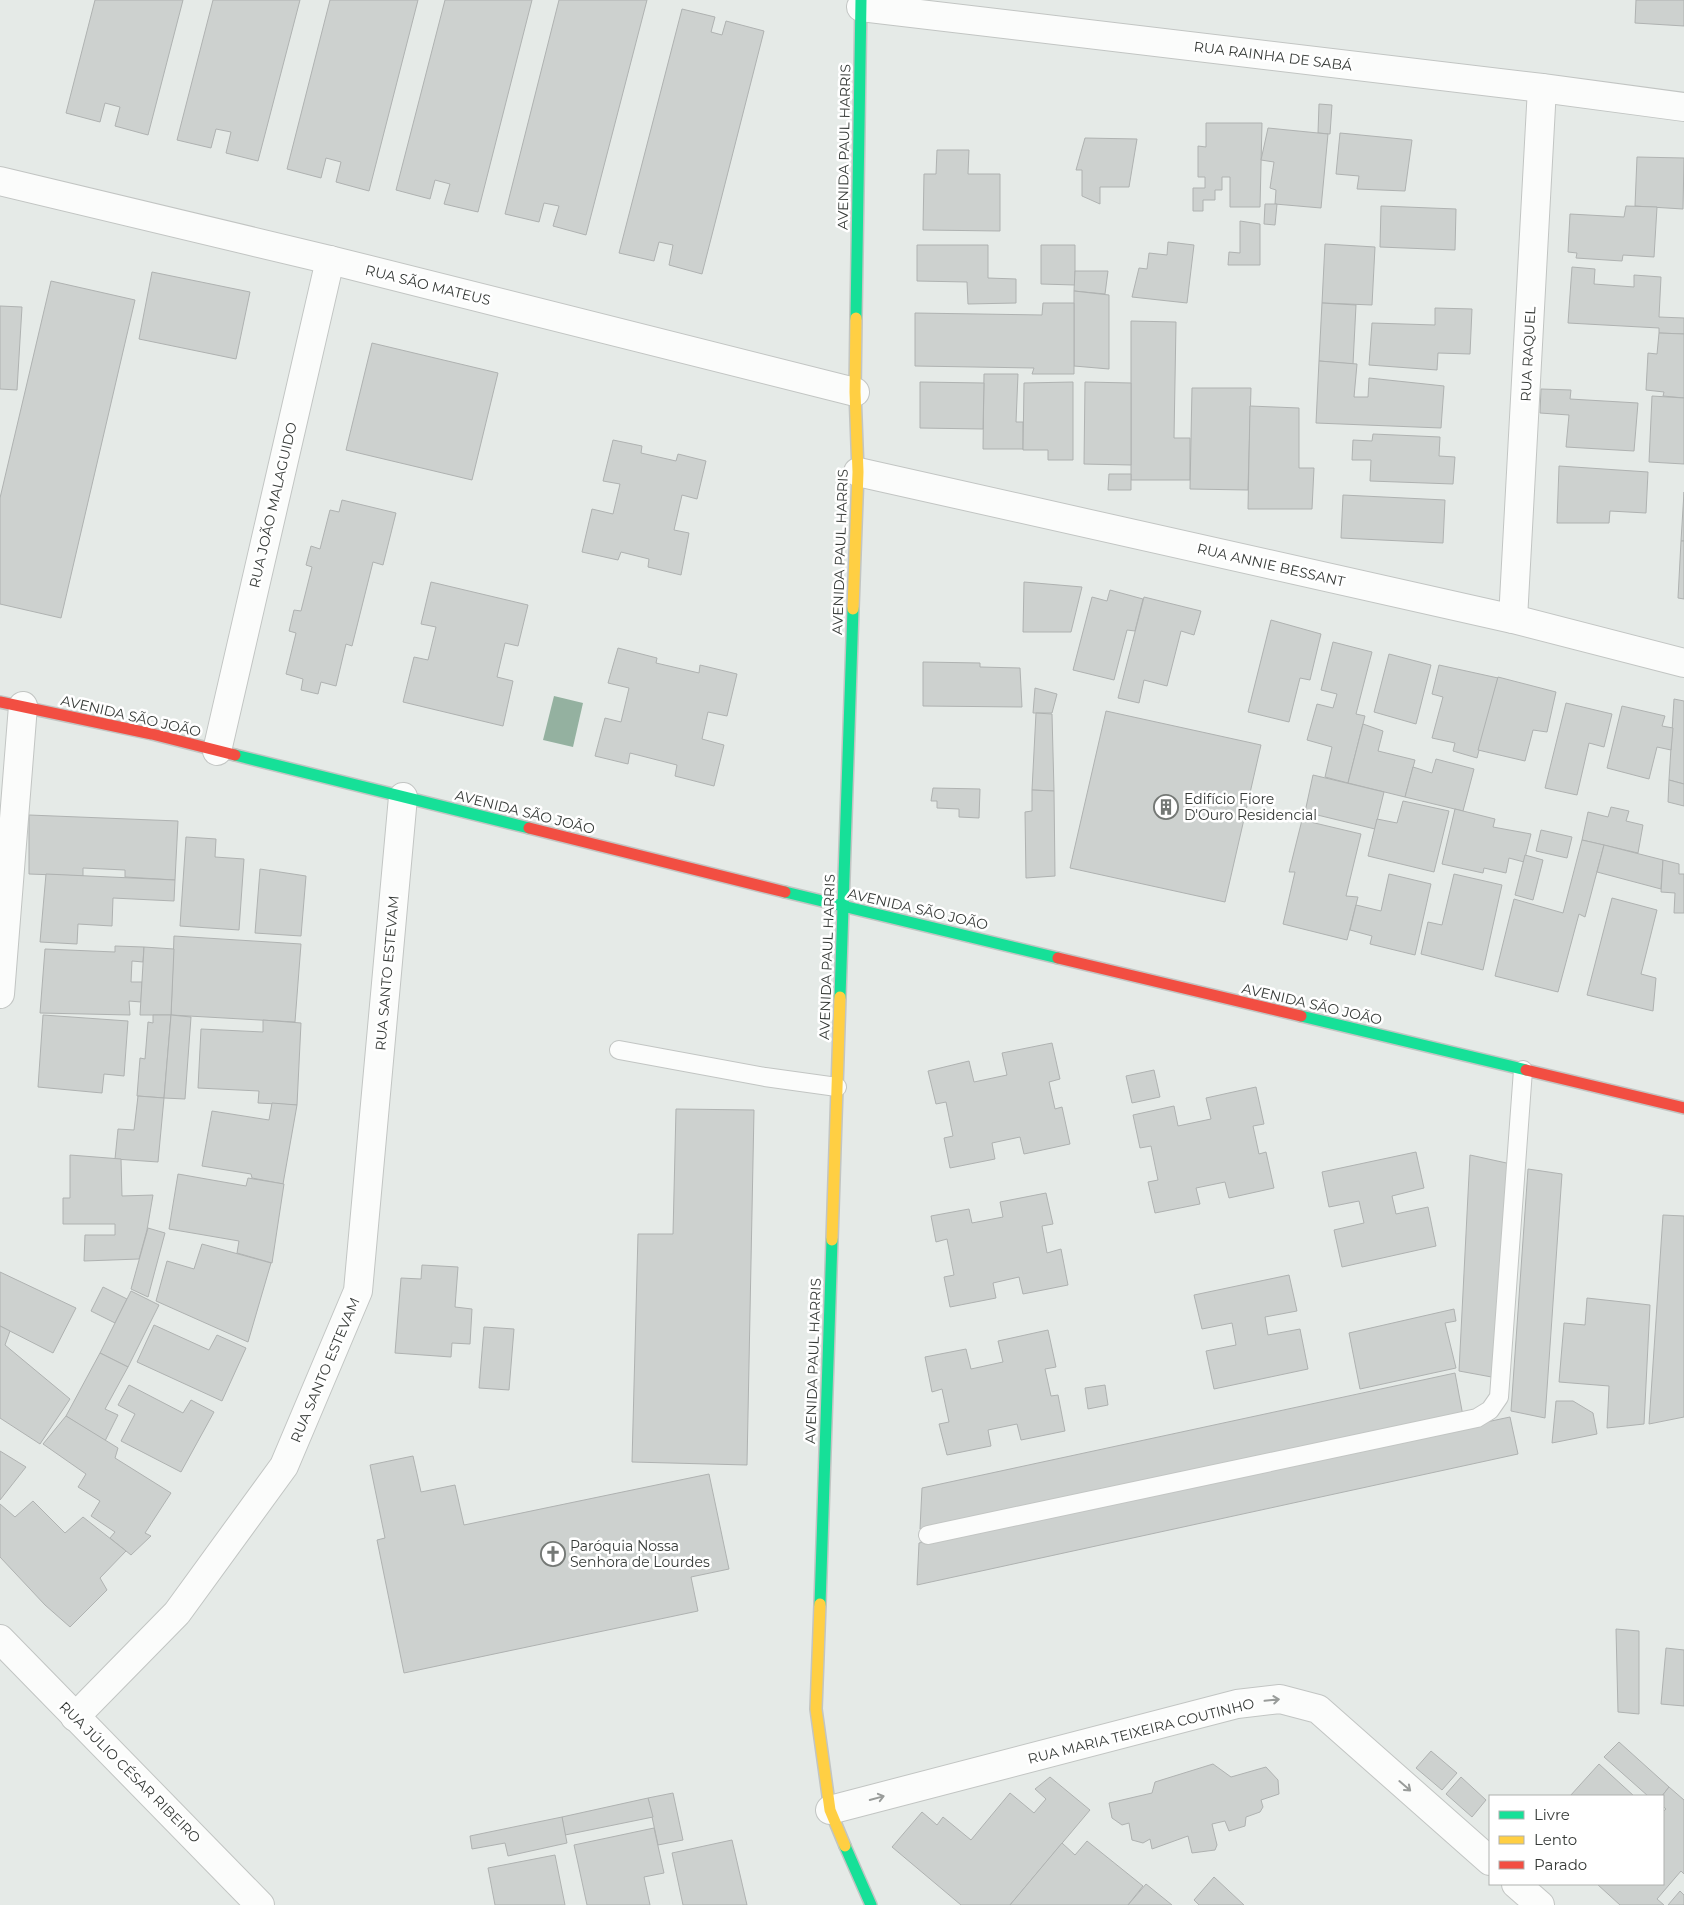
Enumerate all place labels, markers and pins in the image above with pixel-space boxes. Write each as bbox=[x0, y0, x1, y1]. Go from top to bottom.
place label: Edifício Fiore D'Ouro Residencial bbox=[1184, 790, 1317, 824]
building icon: Edifício Fiore D'Ouro Residencial bbox=[1153, 794, 1179, 820]
place label: Paróquia Nossa Senhora de Lourdes bbox=[570, 1537, 710, 1571]
church icon: Paróquia Nossa Senhora de Lourdes bbox=[540, 1541, 566, 1567]

